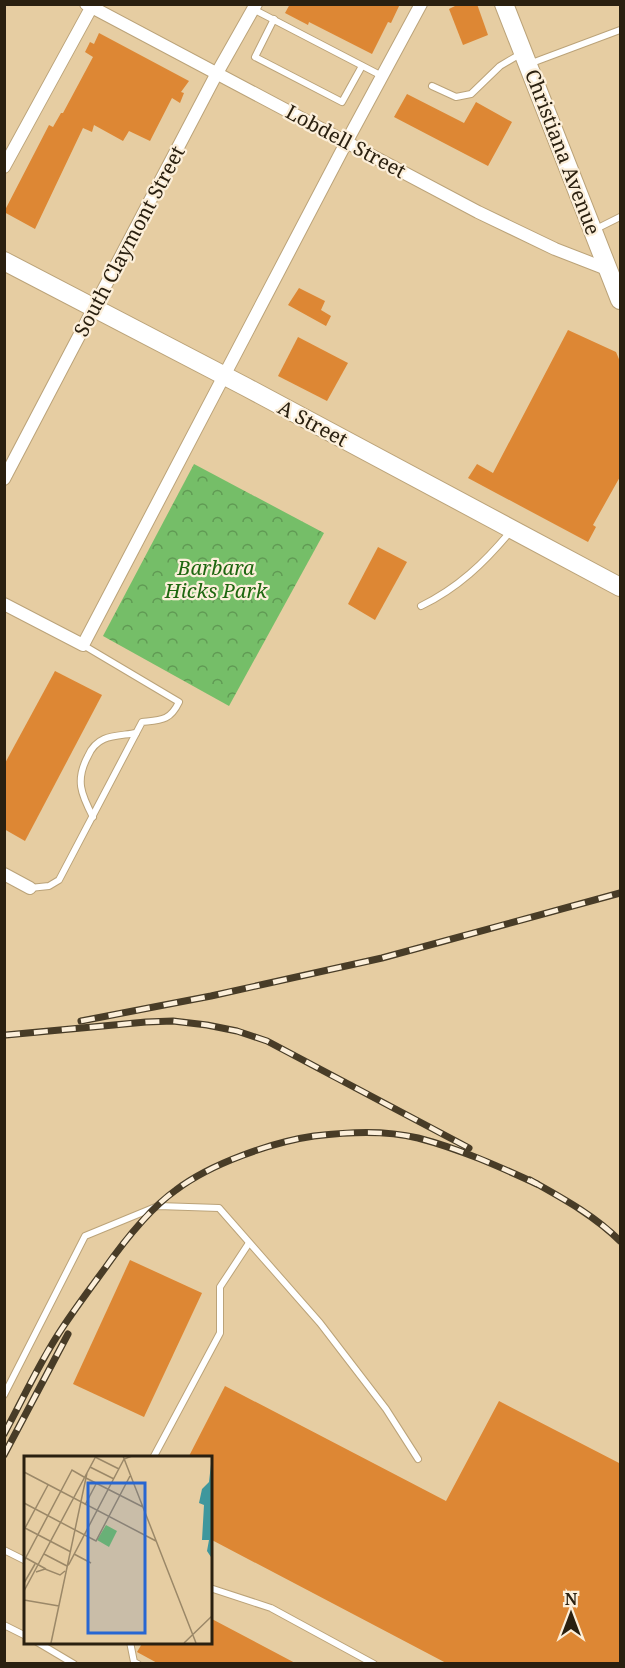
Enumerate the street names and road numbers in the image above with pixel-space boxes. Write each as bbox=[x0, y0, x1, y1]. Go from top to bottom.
street label: Christiana Avenue bbox=[519, 65, 607, 239]
street label: Lobdell Street bbox=[281, 98, 411, 184]
street label: South Claymont Street bbox=[67, 141, 191, 341]
street label: A Street bbox=[274, 393, 352, 453]

